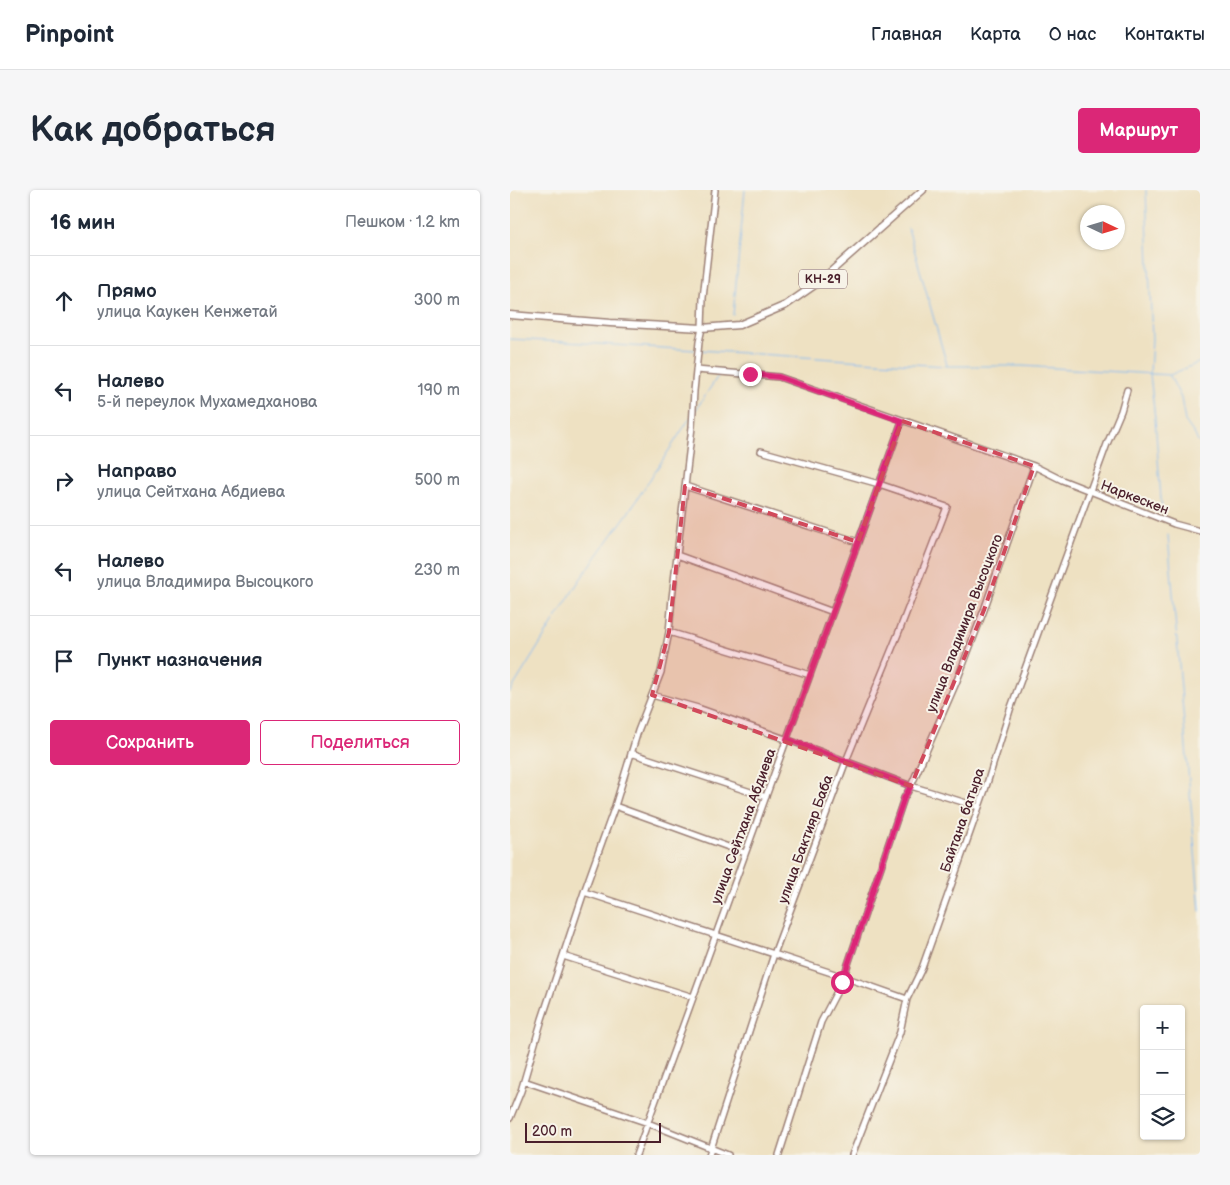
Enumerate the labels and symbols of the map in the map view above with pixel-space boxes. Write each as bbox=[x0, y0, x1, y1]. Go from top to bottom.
north arrow bbox=[1080, 205, 1125, 250]
road number: КН-29 bbox=[799, 270, 847, 288]
route end bbox=[739, 363, 762, 386]
street label: Наркескен bbox=[1098, 477, 1171, 518]
street label: улица Владимира Высоцкого bbox=[923, 532, 1006, 715]
street label: улица Сейтхана Абдиева bbox=[707, 745, 780, 906]
street label: Байтана батыра bbox=[937, 765, 989, 875]
street label: улица Бактияр Баба bbox=[774, 772, 837, 906]
route start bbox=[831, 971, 854, 994]
scale bar bbox=[525, 1120, 661, 1143]

